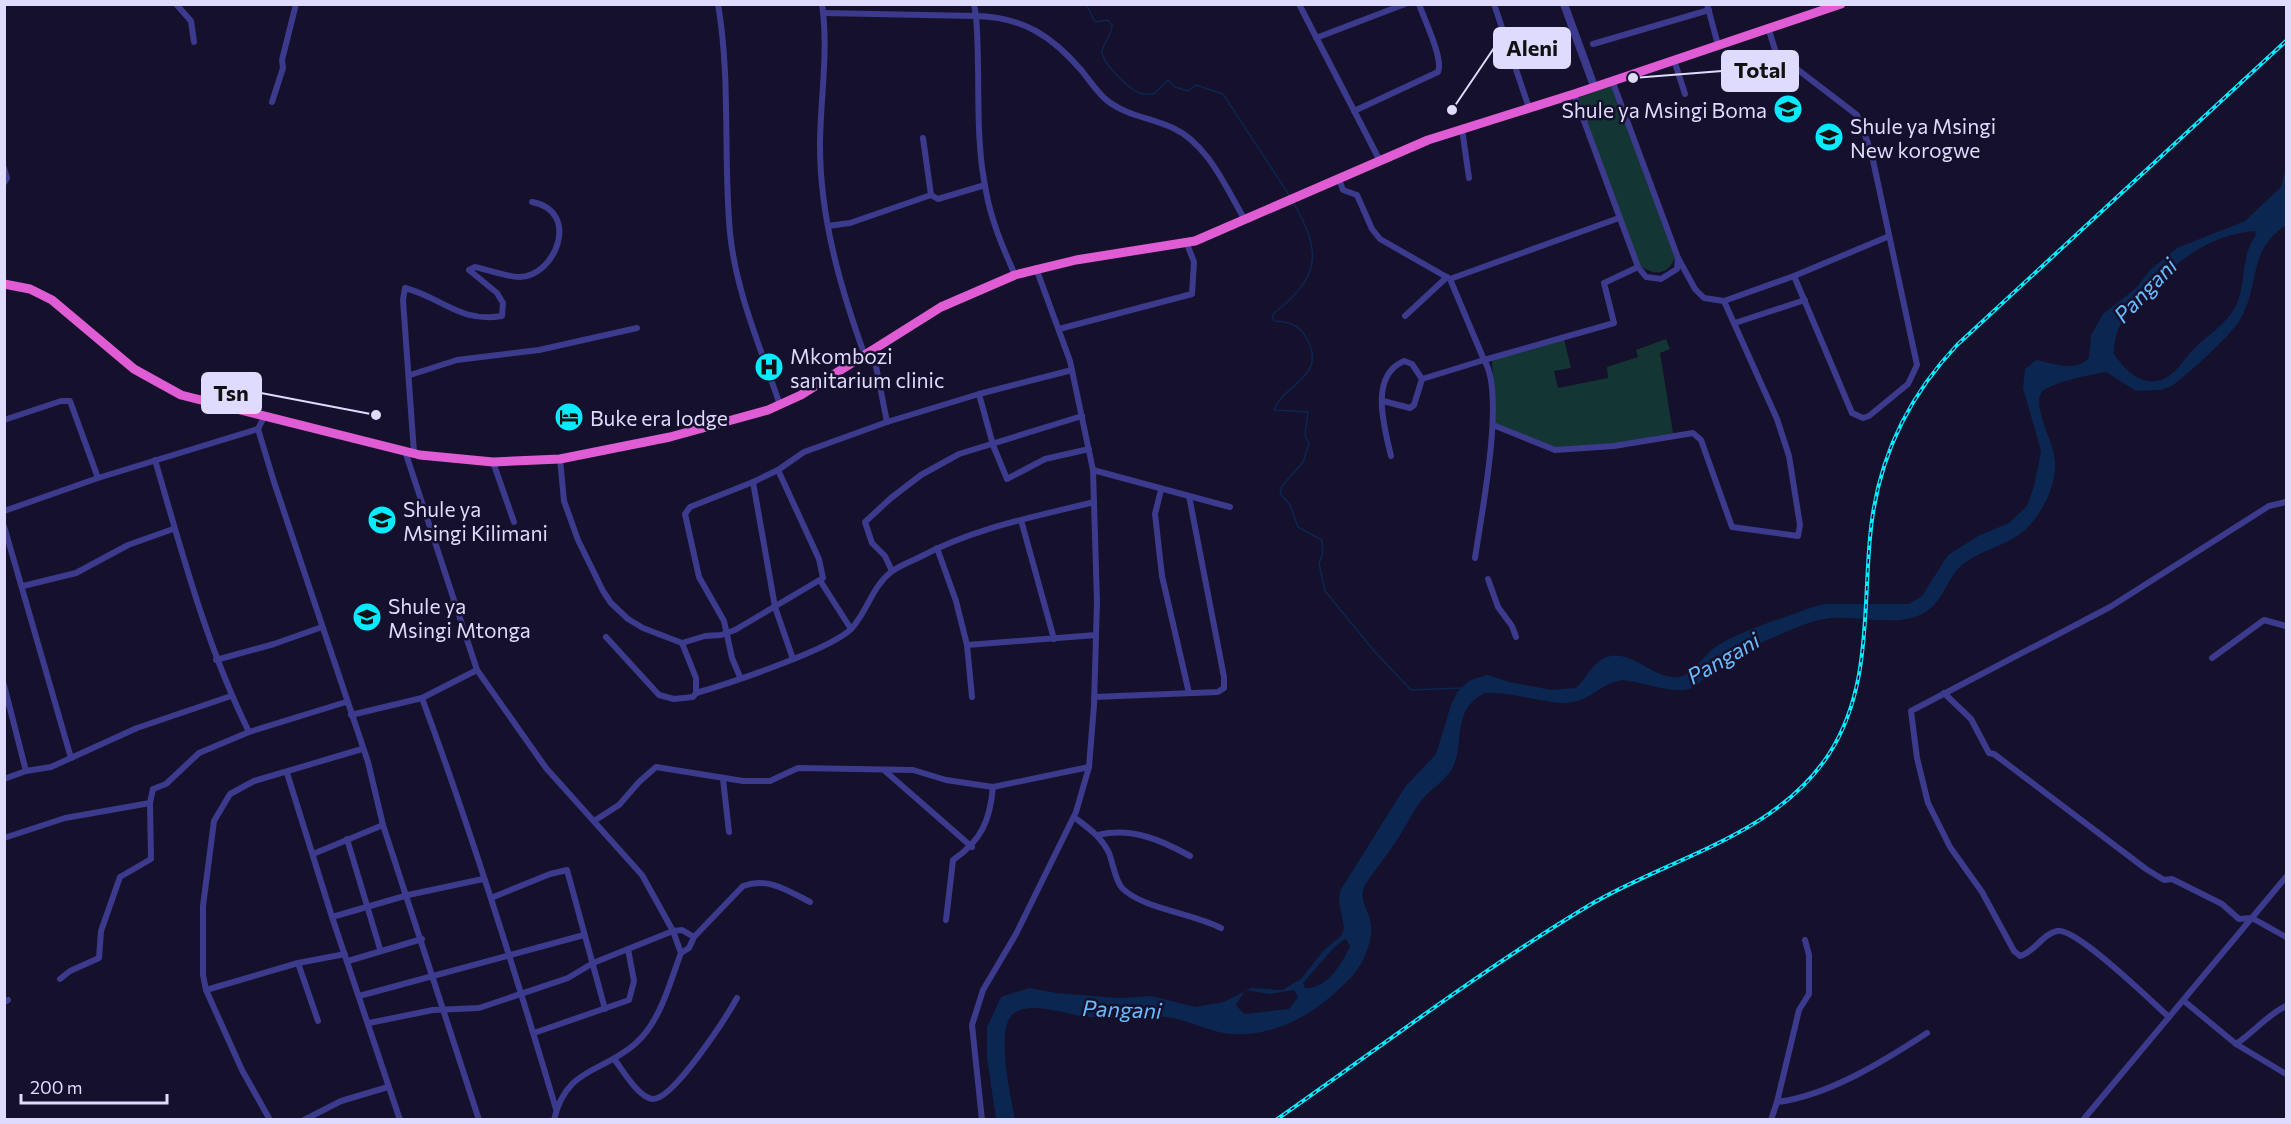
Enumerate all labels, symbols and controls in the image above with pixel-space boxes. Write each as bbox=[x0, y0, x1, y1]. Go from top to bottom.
callout: Aleni bbox=[1494, 28, 1570, 68]
text: Aleni bbox=[1506, 34, 1558, 61]
callout: Total bbox=[1722, 51, 1798, 91]
text: Total bbox=[1734, 56, 1786, 83]
school or university icon: Shule ya Msingi Boma bbox=[1772, 93, 1804, 125]
place label: Shule ya Msingi Boma bbox=[1562, 97, 1767, 122]
place label: Shule ya Msingi New korogwe bbox=[1850, 113, 1996, 162]
school or university icon: Shule ya Msingi New korogwe bbox=[1813, 121, 1845, 153]
water label: Pangani bbox=[2108, 251, 2183, 328]
place label: Mkombozi sanitarium clinic bbox=[790, 343, 944, 392]
hospital icon: Mkombozi sanitarium clinic bbox=[753, 351, 785, 383]
callout: Tsn bbox=[202, 373, 261, 413]
text: Tsn bbox=[213, 379, 249, 406]
hotel icon: Buke era lodge bbox=[553, 401, 585, 433]
place label: Buke era lodge bbox=[590, 405, 728, 430]
place label: Shule ya Msingi Kilimani bbox=[403, 496, 548, 545]
school or university icon: Shule ya Msingi Kilimani bbox=[366, 504, 398, 536]
place label: Shule ya Msingi Mtonga bbox=[388, 593, 531, 642]
school or university icon: Shule ya Msingi Mtonga bbox=[351, 601, 383, 633]
water label: Pangani bbox=[1682, 626, 1765, 690]
water label: Pangani bbox=[1082, 994, 1164, 1024]
scale bar bbox=[21, 1067, 166, 1105]
text: 200 m bbox=[30, 1076, 83, 1098]

